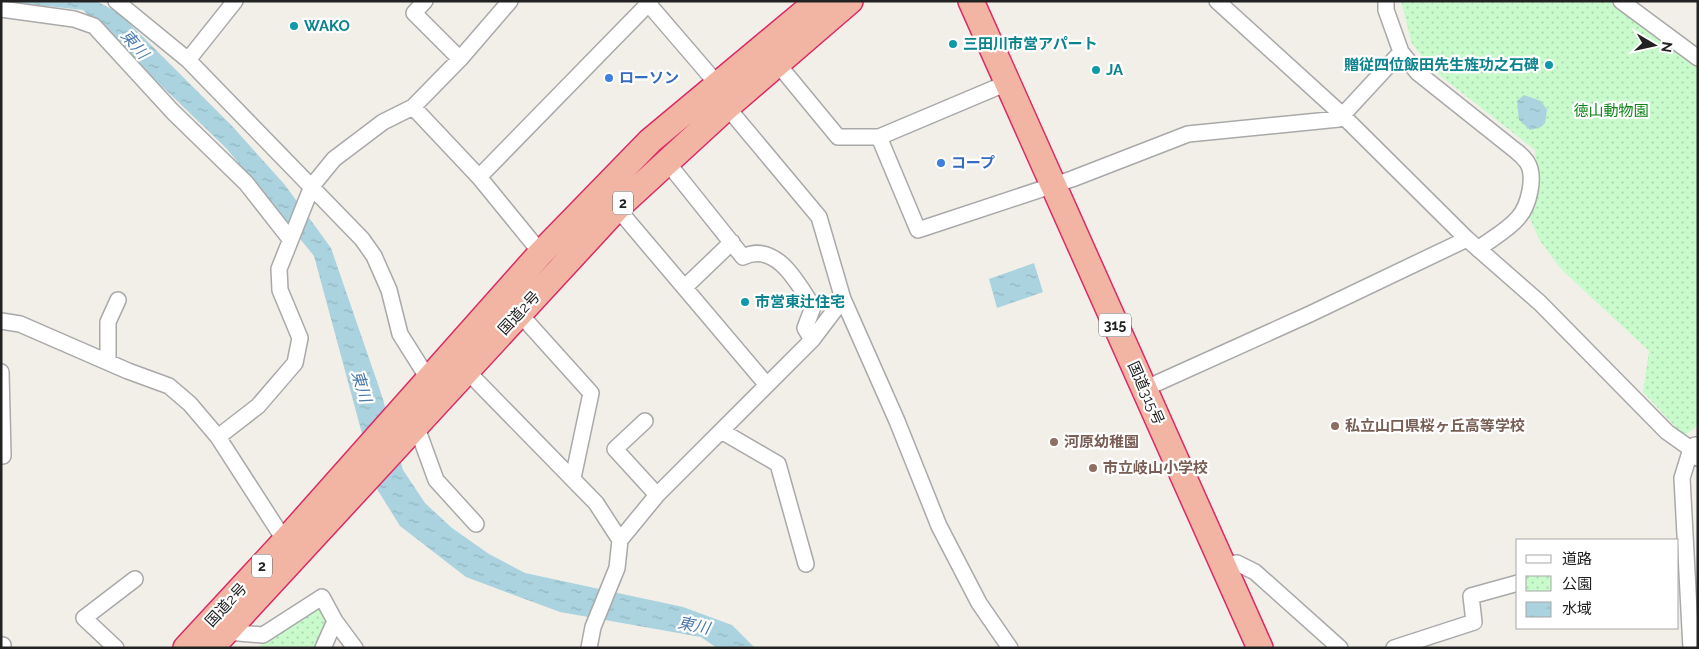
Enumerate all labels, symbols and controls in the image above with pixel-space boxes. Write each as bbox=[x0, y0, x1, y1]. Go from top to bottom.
place label: WAKO bbox=[304, 17, 350, 35]
marker: WAKO bbox=[288, 20, 300, 32]
north arrow bbox=[1629, 20, 1679, 70]
water label: 東川 bbox=[117, 26, 154, 64]
place label: 三田川市営アパート bbox=[963, 35, 1098, 53]
marker: 三田川市営アパート bbox=[947, 38, 959, 50]
text: N bbox=[1658, 41, 1676, 54]
place label: 贈従四位飯田先生旌功之石碑 bbox=[1344, 56, 1539, 74]
marker: 贈従四位飯田先生旌功之石碑 bbox=[1543, 59, 1555, 71]
place label: JA bbox=[1106, 61, 1124, 79]
marker: JA bbox=[1090, 64, 1102, 76]
place label: ローソン bbox=[619, 69, 679, 87]
marker: ローソン bbox=[603, 72, 615, 84]
park label: 徳山動物園 bbox=[1573, 102, 1649, 120]
place label: コープ bbox=[951, 154, 995, 172]
marker: コープ bbox=[935, 157, 947, 169]
road number: 2 bbox=[613, 192, 633, 214]
street label: 国道2号 bbox=[494, 288, 544, 338]
place label: 市営東辻住宅 bbox=[755, 293, 845, 311]
marker: 市営東辻住宅 bbox=[739, 296, 751, 308]
road number: 315 bbox=[1099, 314, 1131, 336]
street label: 国道315号 bbox=[1124, 358, 1168, 428]
water label: 東川 bbox=[348, 368, 376, 406]
place label: 私立山口県桜ヶ丘高等学校 bbox=[1345, 417, 1525, 435]
marker: 私立山口県桜ヶ丘高等学校 bbox=[1329, 420, 1341, 432]
place label: 河原幼稚園 bbox=[1064, 433, 1139, 451]
marker: 河原幼稚園 bbox=[1048, 436, 1060, 448]
place label: 市立岐山小学校 bbox=[1103, 459, 1208, 477]
marker: 市立岐山小学校 bbox=[1087, 462, 1099, 474]
legend bbox=[1516, 539, 1679, 629]
text: 道路 bbox=[1562, 550, 1592, 568]
road number: 2 bbox=[252, 554, 272, 578]
text: 公園 bbox=[1562, 575, 1592, 593]
street label: 国道2号 bbox=[201, 580, 251, 630]
text: 水域 bbox=[1562, 600, 1592, 618]
water label: 東川 bbox=[676, 613, 713, 639]

